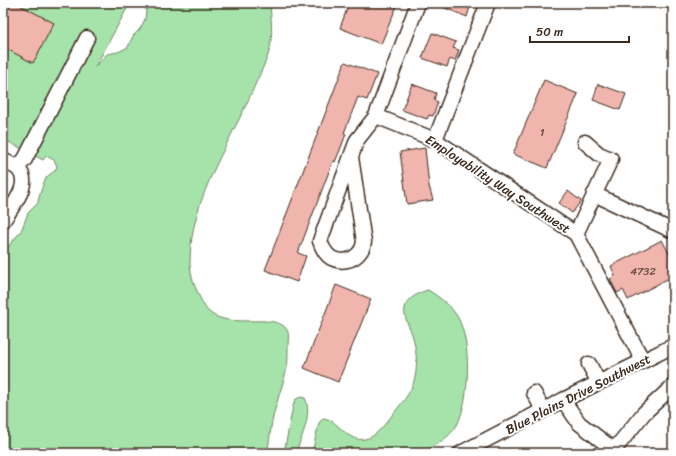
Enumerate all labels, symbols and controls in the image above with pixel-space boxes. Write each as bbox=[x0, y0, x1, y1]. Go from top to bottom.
scale bar bbox=[530, 18, 629, 44]
text: 50 m bbox=[536, 21, 563, 43]
house number: 1 bbox=[540, 123, 545, 142]
street label: Employability Way Southwest bbox=[421, 128, 576, 240]
house number: 4732 bbox=[630, 262, 656, 281]
street label: Blue Plains Drive Southwest bbox=[501, 347, 655, 441]

